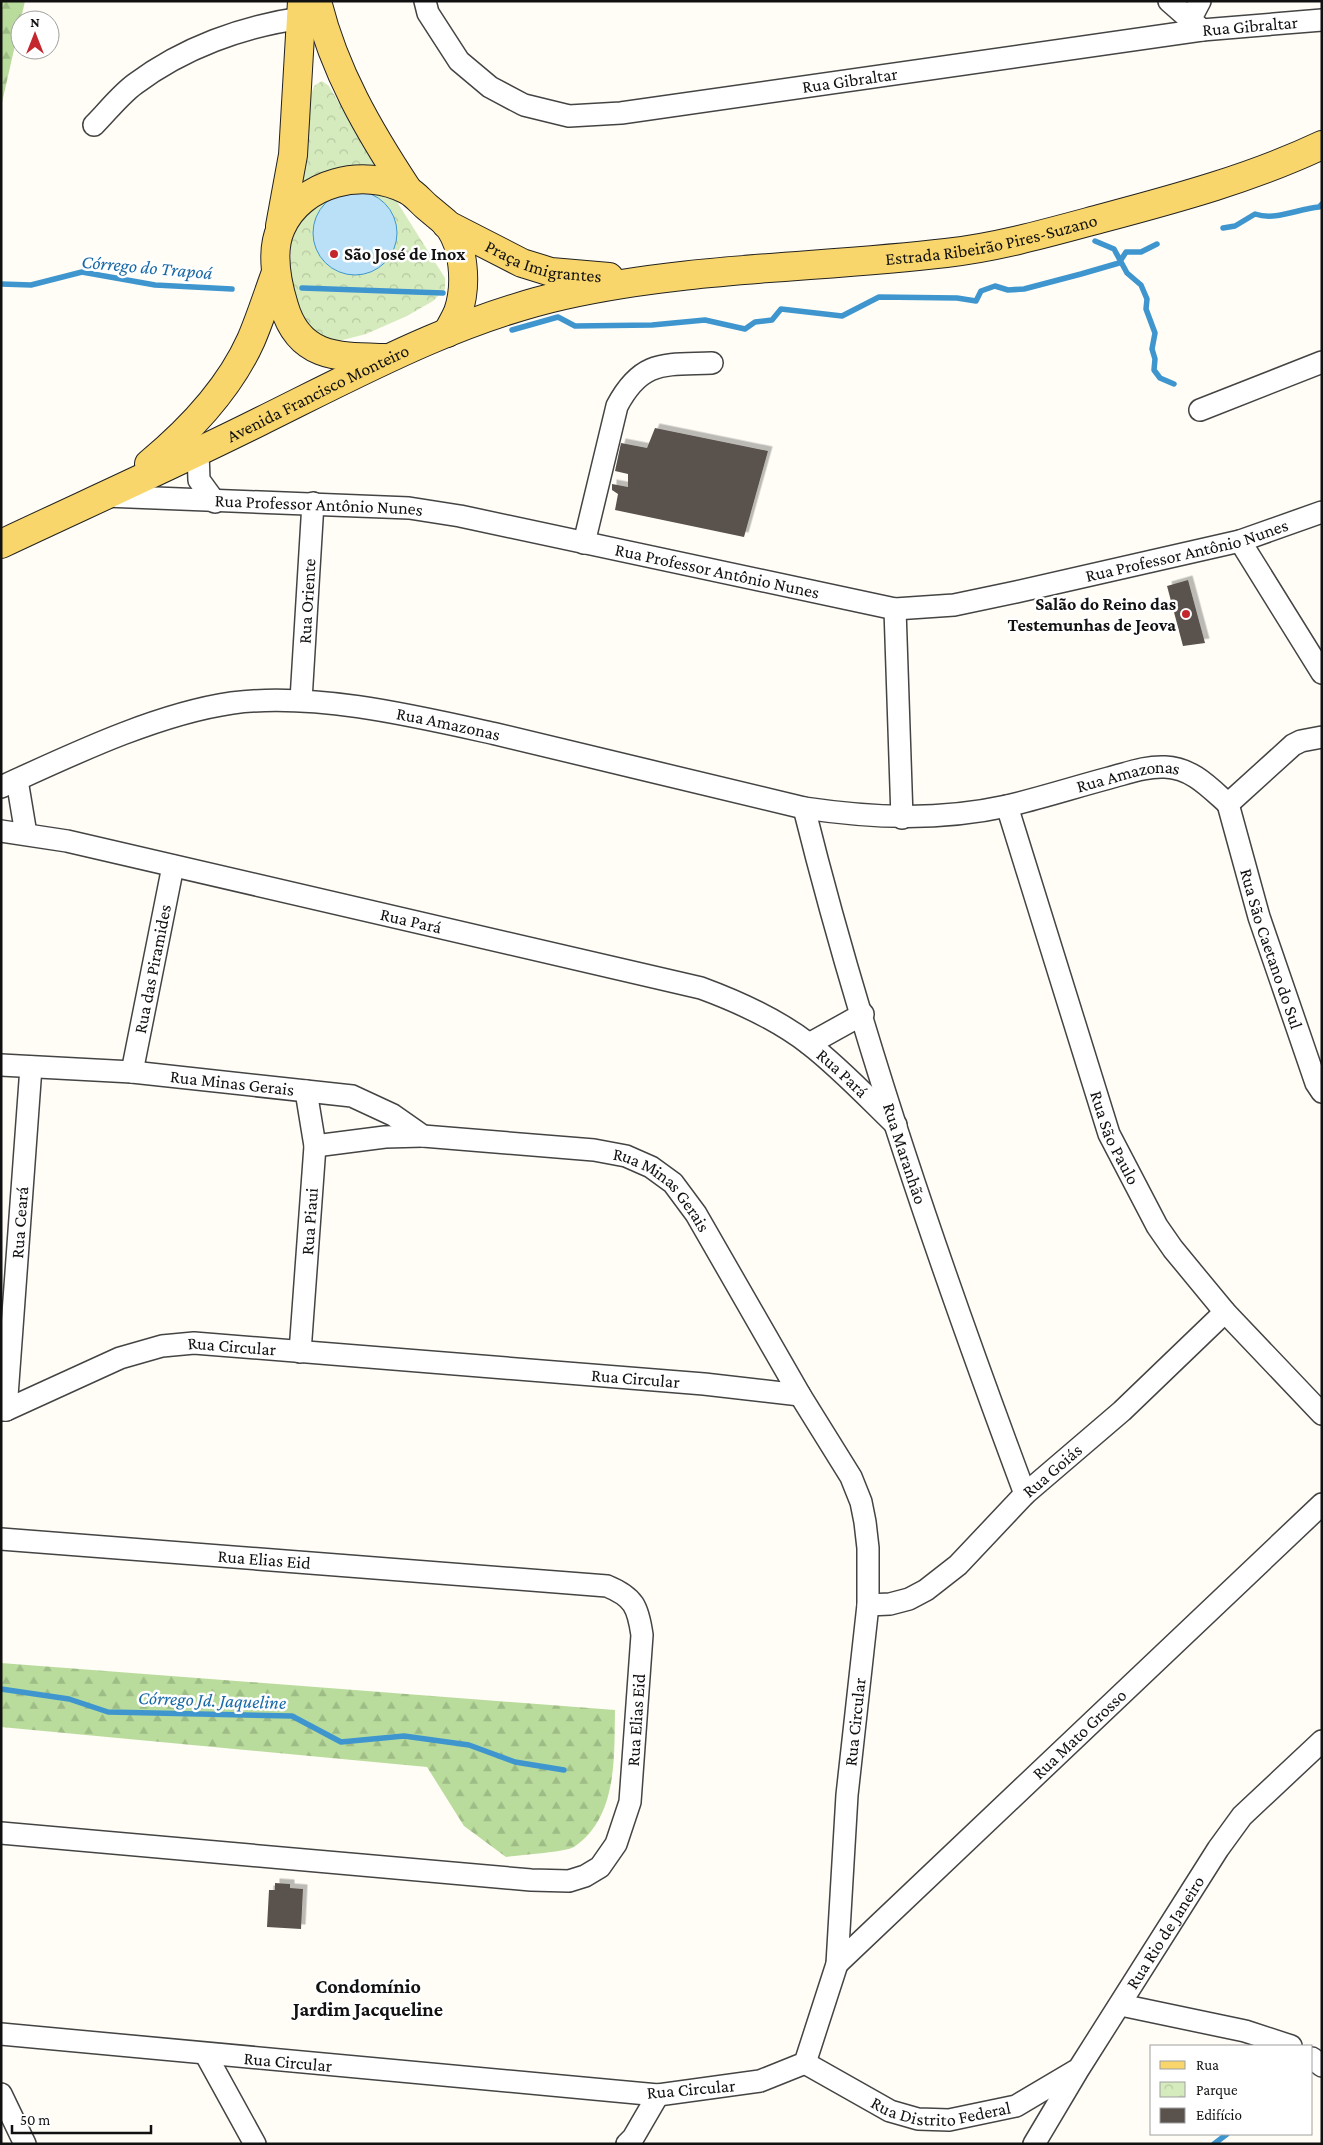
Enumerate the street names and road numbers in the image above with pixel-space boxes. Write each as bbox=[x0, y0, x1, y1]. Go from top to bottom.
street label: Rua Gibraltar bbox=[1201, 12, 1299, 40]
street label: Rua Gibraltar bbox=[801, 64, 899, 97]
street label: Estrada Ribeirão Pires-Suzano bbox=[884, 210, 1099, 269]
street label: Praça Imigrantes bbox=[482, 236, 602, 286]
street label: Avenida Francisco Monteiro bbox=[224, 340, 412, 446]
street label: Rua Professor Antônio Nunes bbox=[214, 490, 424, 520]
street label: Rua Professor Antônio Nunes bbox=[1084, 515, 1291, 586]
street label: Rua Professor Antônio Nunes bbox=[613, 539, 821, 603]
street label: Rua Oriente bbox=[294, 558, 320, 645]
street label: Rua Amazonas bbox=[395, 703, 502, 745]
street label: Rua Amazonas bbox=[1074, 757, 1182, 797]
street label: Rua São Caetano do Sul bbox=[1236, 866, 1307, 1032]
street label: Rua das Piramides bbox=[130, 903, 175, 1035]
street label: Rua Pará bbox=[378, 904, 444, 938]
street label: Rua Pará bbox=[813, 1044, 872, 1102]
street label: Rua Minas Gerais bbox=[169, 1066, 295, 1100]
street label: Rua São Paulo bbox=[1086, 1088, 1144, 1188]
street label: Rua Maranhão bbox=[879, 1100, 931, 1207]
street label: Rua Minas Gerais bbox=[612, 1144, 714, 1235]
street label: Rua Ceará bbox=[7, 1186, 32, 1259]
street label: Rua Piaui bbox=[297, 1187, 322, 1256]
street label: Rua Circular bbox=[187, 1333, 277, 1360]
street label: Rua Circular bbox=[590, 1365, 681, 1392]
street label: Rua Goiás bbox=[1019, 1440, 1086, 1502]
street label: Rua Elias Eid bbox=[217, 1546, 312, 1573]
street label: Rua Elias Eid bbox=[623, 1672, 649, 1767]
street label: Rua Circular bbox=[840, 1676, 870, 1767]
street label: Rua Mato Grosso bbox=[1028, 1685, 1130, 1783]
street label: Rua Rio de Janeiro bbox=[1122, 1872, 1208, 1993]
street label: Rua Circular bbox=[243, 2048, 334, 2076]
street label: Rua Circular bbox=[646, 2075, 737, 2103]
street label: Rua Distrito Federal bbox=[868, 2092, 1013, 2130]

